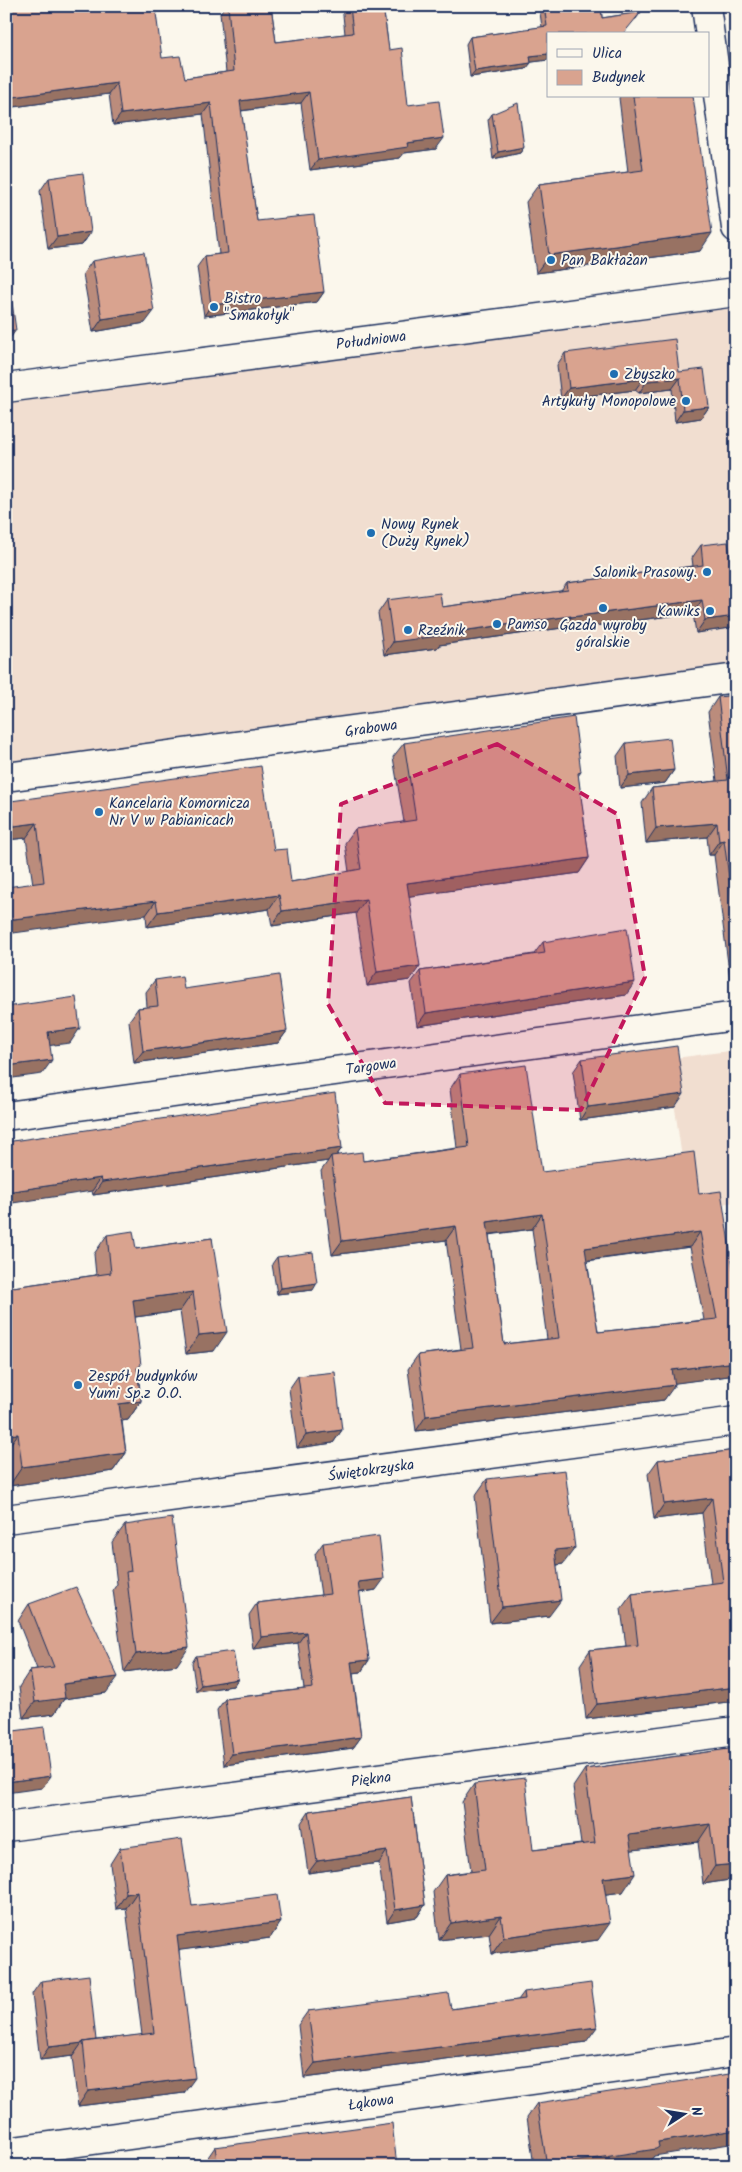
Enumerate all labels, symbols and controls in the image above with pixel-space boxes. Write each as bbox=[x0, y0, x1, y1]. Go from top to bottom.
legend bbox=[547, 32, 710, 98]
text: Ulica bbox=[592, 42, 622, 66]
text: Budynek bbox=[592, 66, 646, 90]
place label: Pan Bakłażan bbox=[561, 249, 648, 273]
marker: Pan Bakłażan bbox=[545, 254, 557, 266]
place label: Bistro "Smakołyk" bbox=[224, 287, 294, 328]
marker: Bistro "Smakołyk" bbox=[208, 301, 220, 313]
street label: Południowa bbox=[335, 325, 408, 357]
place label: Zbyszko bbox=[624, 363, 675, 387]
marker: Zbyszko bbox=[608, 368, 620, 380]
place label: Artykuły Monopolowe bbox=[542, 390, 676, 414]
marker: Artykuły Monopolowe bbox=[680, 395, 692, 407]
place label: Nowy Rynek (Duży Rynek) bbox=[381, 513, 470, 554]
marker: Nowy Rynek (Duży Rynek) bbox=[365, 527, 377, 539]
place label: Salonik Prasowy. bbox=[593, 561, 697, 585]
marker: Salonik Prasowy. bbox=[701, 566, 713, 578]
place label: Kawiks bbox=[657, 600, 701, 624]
marker: Gazda wyroby góralskie bbox=[597, 602, 609, 614]
marker: Kawiks bbox=[704, 605, 716, 617]
place label: Pamso bbox=[507, 613, 548, 637]
place label: Gazda wyroby góralskie bbox=[559, 614, 648, 655]
marker: Pamso bbox=[491, 618, 503, 630]
place label: Rzeźnik bbox=[418, 619, 466, 643]
marker: Rzeźnik bbox=[402, 624, 414, 636]
street label: Grabowa bbox=[343, 713, 399, 745]
place label: Kancelaria Komornicza Nr V w Pabianicach bbox=[109, 792, 250, 833]
marker: Kancelaria Komornicza Nr V w Pabianicach bbox=[93, 806, 105, 818]
street label: Targowa bbox=[344, 1052, 398, 1082]
place label: Zespół budynków Yumi Sp.z O.O. bbox=[88, 1365, 198, 1406]
marker: Zespół budynków Yumi Sp.z O.O. bbox=[72, 1379, 84, 1391]
street label: Świętokrzyska bbox=[326, 1453, 416, 1489]
street label: Piękna bbox=[350, 1766, 393, 1794]
street label: Łąkowa bbox=[347, 2088, 395, 2118]
north arrow bbox=[660, 2090, 710, 2140]
text: N bbox=[684, 2105, 707, 2118]

